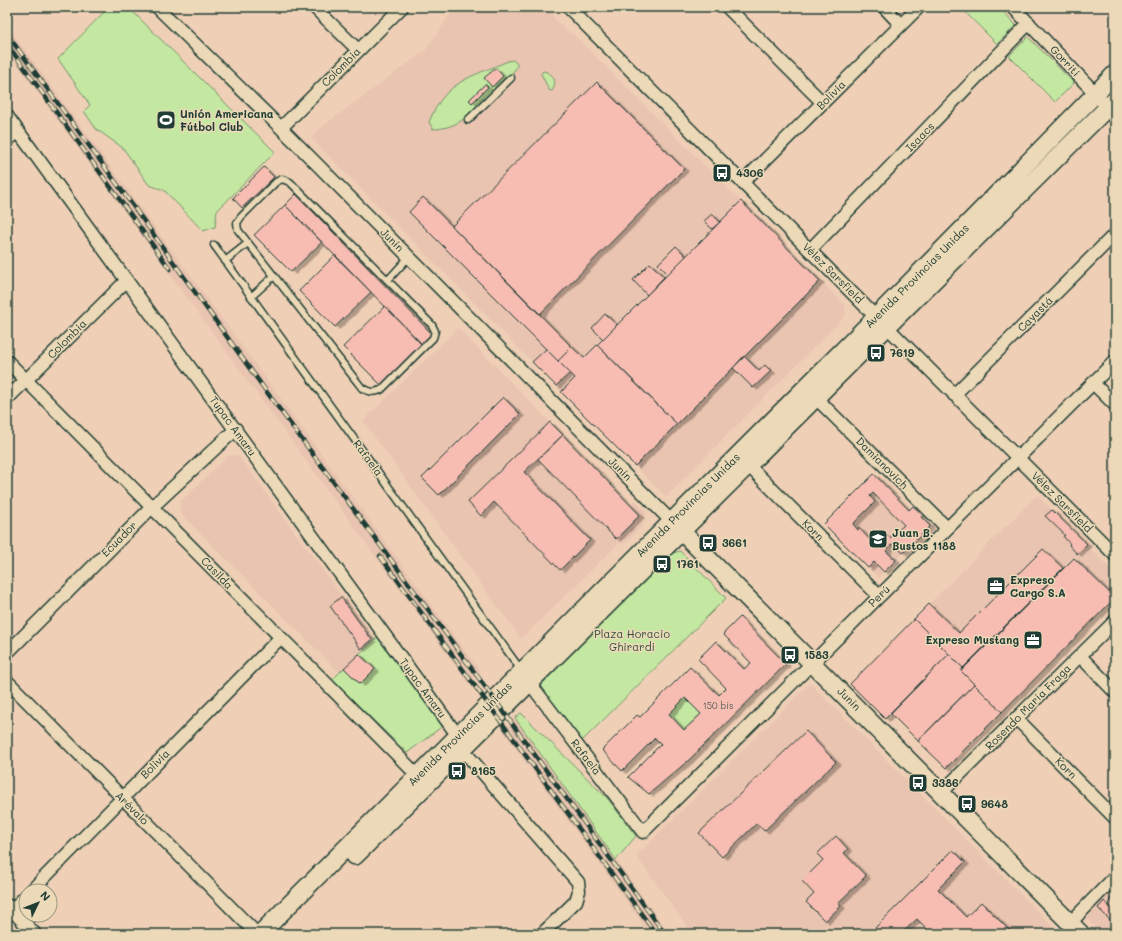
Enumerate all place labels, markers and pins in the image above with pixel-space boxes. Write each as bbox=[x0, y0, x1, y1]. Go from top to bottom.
place label: Unión Americana Fútbol Club bbox=[180, 106, 274, 134]
sports icon: Unión Americana Fútbol Club bbox=[155, 109, 177, 131]
bus stop icon: 4306 bbox=[711, 162, 733, 184]
place label: 4306 bbox=[736, 165, 764, 180]
bus stop icon: 7619 bbox=[865, 342, 887, 364]
place label: 7619 bbox=[890, 345, 915, 360]
place label: Juan B. Bustos 1188 bbox=[892, 525, 956, 553]
school or university icon: Juan B. Bustos 1188 bbox=[867, 528, 889, 550]
bus stop icon: 3661 bbox=[697, 532, 719, 554]
place label: 3661 bbox=[722, 535, 747, 550]
bus stop icon: 1761 bbox=[651, 553, 673, 575]
place label: 1761 bbox=[676, 556, 699, 571]
place label: Expreso Cargo S.A bbox=[1010, 572, 1066, 600]
office icon: Expreso Cargo S.A bbox=[985, 575, 1007, 597]
office icon: Expreso Mustang bbox=[1022, 629, 1044, 651]
place label: Expreso Mustang bbox=[926, 632, 1019, 647]
bus stop icon: 1583 bbox=[779, 644, 801, 666]
place label: 1583 bbox=[804, 647, 829, 662]
bus stop icon: 8165 bbox=[446, 760, 468, 782]
place label: 8165 bbox=[471, 763, 496, 778]
bus stop icon: 3386 bbox=[907, 772, 929, 794]
place label: 3386 bbox=[932, 775, 959, 790]
bus stop icon: 9648 bbox=[956, 793, 978, 815]
place label: 9648 bbox=[981, 796, 1008, 811]

